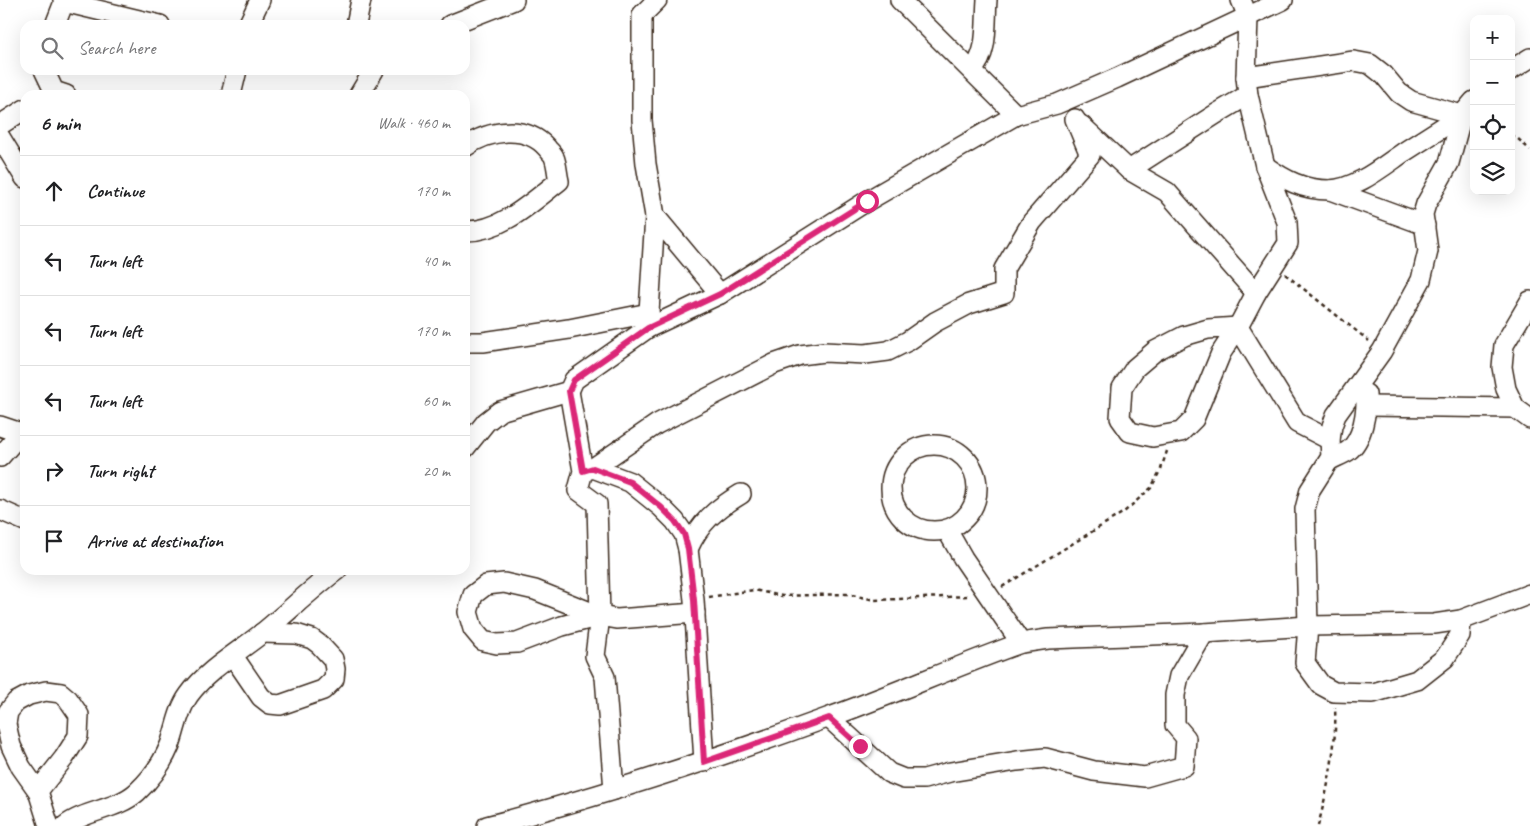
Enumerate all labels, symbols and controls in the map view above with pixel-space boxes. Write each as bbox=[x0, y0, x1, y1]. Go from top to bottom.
map controls bbox=[1470, 15, 1515, 195]
button: + bbox=[1470, 15, 1515, 60]
search box bbox=[20, 20, 470, 75]
icon: search bbox=[38, 34, 66, 62]
text: Search here bbox=[78, 36, 155, 60]
button: − bbox=[1470, 60, 1515, 105]
button: locate bbox=[1470, 105, 1515, 150]
text: 6 min bbox=[40, 110, 81, 136]
text: Walk · 460 m bbox=[378, 113, 450, 133]
button: layers bbox=[1470, 150, 1515, 195]
icon: ahead bbox=[40, 177, 68, 205]
text: Continue bbox=[87, 179, 144, 203]
text: 170 m bbox=[416, 181, 450, 201]
route start bbox=[856, 190, 879, 213]
icon: left bbox=[40, 247, 68, 275]
text: Turn left bbox=[87, 249, 142, 273]
text: 40 m bbox=[423, 251, 450, 271]
icon: left bbox=[40, 317, 68, 345]
text: Turn left bbox=[87, 319, 142, 343]
text: 170 m bbox=[416, 321, 450, 341]
icon: left bbox=[40, 387, 68, 415]
text: Turn left bbox=[87, 389, 142, 413]
text: 60 m bbox=[423, 391, 450, 411]
icon: right bbox=[40, 457, 68, 485]
text: Turn right bbox=[87, 459, 154, 483]
text: 20 m bbox=[423, 461, 450, 481]
icon: arrive bbox=[40, 527, 68, 555]
text: Arrive at destination bbox=[87, 529, 223, 553]
route end bbox=[849, 735, 872, 758]

